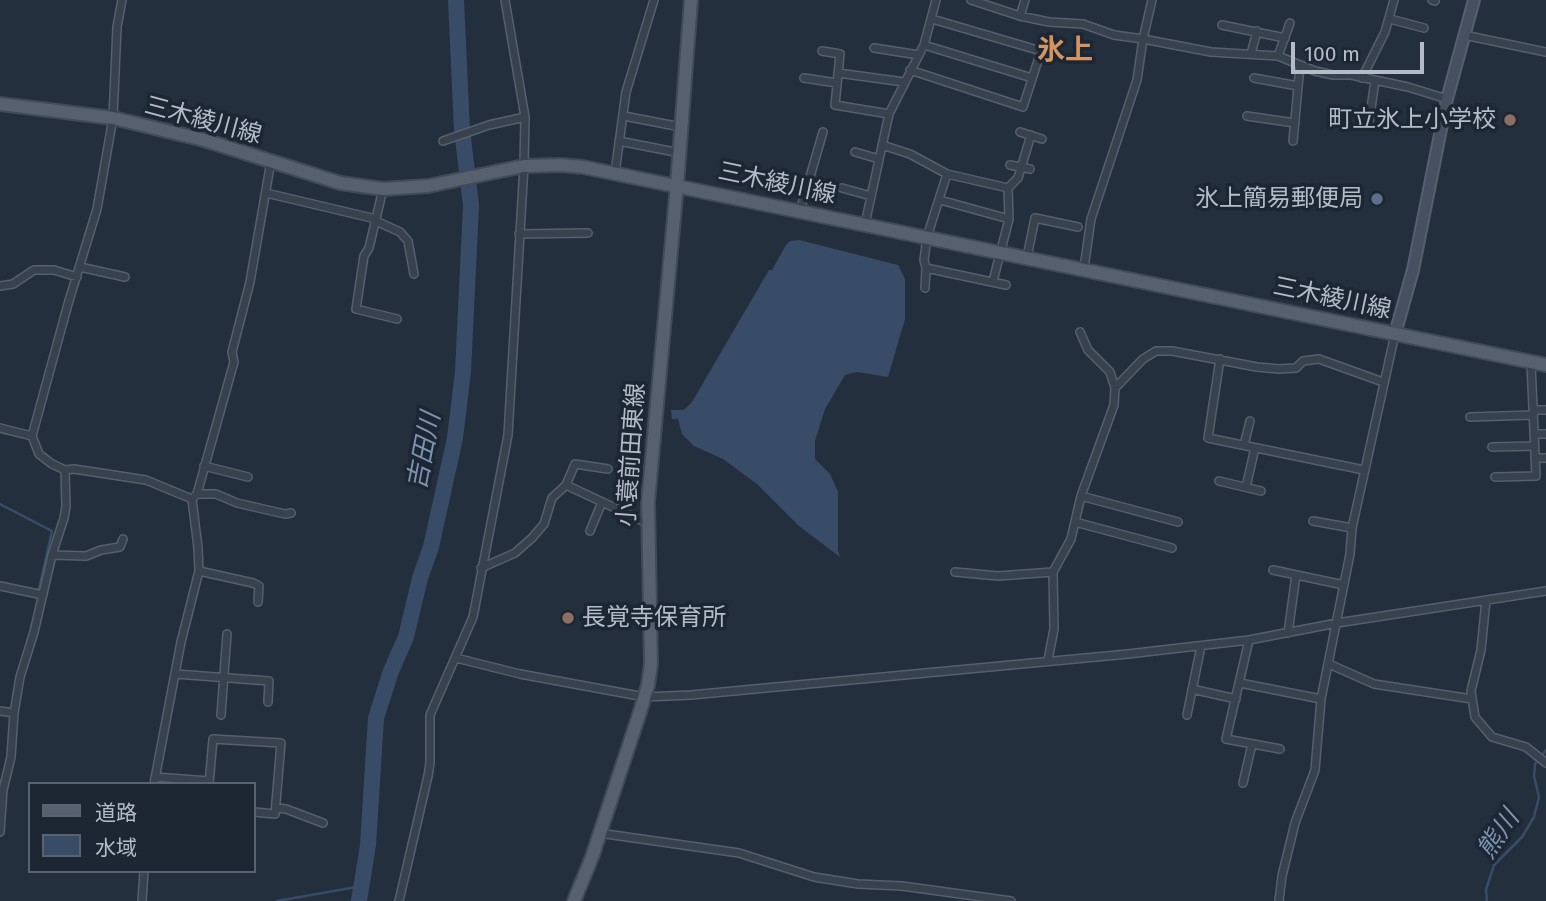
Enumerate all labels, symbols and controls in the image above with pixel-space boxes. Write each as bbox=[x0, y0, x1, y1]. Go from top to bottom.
scale bar bbox=[1294, 28, 1427, 72]
district label: 氷上 bbox=[1037, 34, 1093, 68]
text: 100 m bbox=[1304, 41, 1360, 67]
street label: 三木綾川線 bbox=[141, 92, 265, 150]
place label: 町立氷上小学校 bbox=[1328, 106, 1496, 134]
marker: 町立氷上小学校 bbox=[1502, 112, 1518, 128]
street label: 三木綾川線 bbox=[715, 157, 839, 211]
place label: 氷上簡易郵便局 bbox=[1195, 185, 1363, 213]
marker: 氷上簡易郵便局 bbox=[1369, 191, 1385, 207]
street label: 三木綾川線 bbox=[1270, 272, 1394, 326]
street label: 小蓑前田東線 bbox=[613, 382, 651, 528]
water label: 吉田川 bbox=[402, 410, 448, 492]
place label: 長覚寺保育所 bbox=[582, 604, 726, 632]
marker: 長覚寺保育所 bbox=[560, 610, 576, 626]
legend bbox=[28, 782, 256, 873]
text: 道路 bbox=[95, 800, 137, 826]
water label: 熊川 bbox=[1472, 805, 1526, 865]
text: 水域 bbox=[95, 835, 137, 861]

